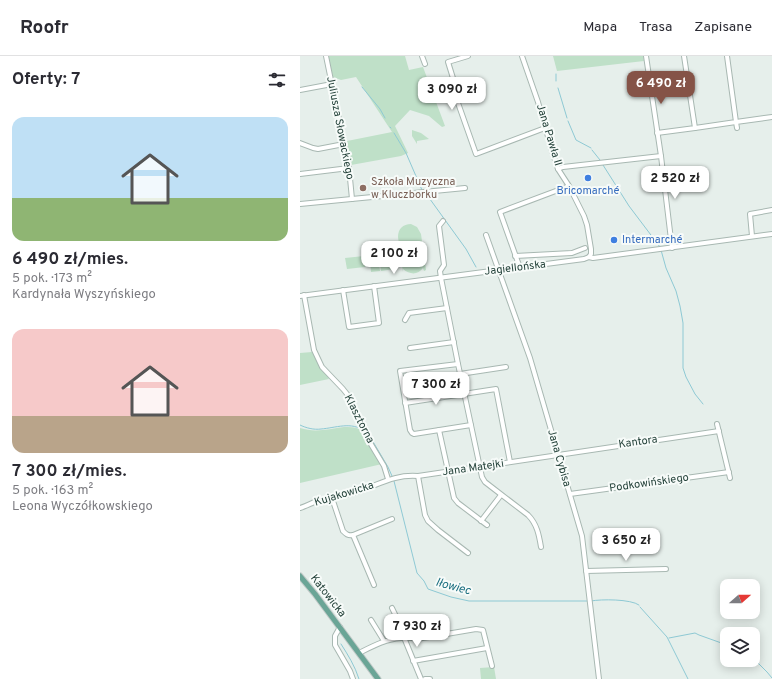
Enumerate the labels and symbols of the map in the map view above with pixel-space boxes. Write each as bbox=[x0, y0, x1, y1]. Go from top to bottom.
pin: 6 490 zł bbox=[620, 71, 702, 105]
street label: Juliusza Słowackiego bbox=[323, 75, 357, 181]
pin: 3 090 zł bbox=[411, 77, 493, 111]
street label: Jana Pawła II bbox=[533, 102, 565, 168]
pin: 2 520 zł bbox=[634, 166, 716, 200]
marker: Bricomarché bbox=[583, 173, 593, 183]
place label: Szkoła Muzyczna w Kluczborku bbox=[371, 175, 456, 202]
marker: Szkoła Muzyczna w Kluczborku bbox=[358, 183, 368, 193]
place label: Bricomarché bbox=[557, 184, 620, 198]
place label: Intermarché bbox=[622, 233, 683, 247]
marker: Intermarché bbox=[609, 235, 619, 245]
pin: 2 100 zł bbox=[353, 241, 435, 275]
street label: Jagiellońska bbox=[484, 257, 547, 279]
pin: 7 300 zł bbox=[395, 372, 477, 406]
street label: Klasztorna bbox=[341, 392, 377, 446]
street label: Jana Cybisa bbox=[544, 428, 574, 489]
street label: Kantora bbox=[618, 432, 659, 452]
street label: Jana Matejki bbox=[441, 457, 505, 479]
street label: Podkowińskiego bbox=[608, 470, 690, 496]
street label: Kujakowicka bbox=[313, 478, 376, 510]
pin: 3 650 zł bbox=[585, 528, 667, 562]
street label: Katowicka bbox=[307, 572, 349, 620]
water label: Iłowiec bbox=[434, 575, 473, 599]
north arrow bbox=[720, 579, 760, 619]
pin: 7 930 zł bbox=[376, 614, 458, 648]

